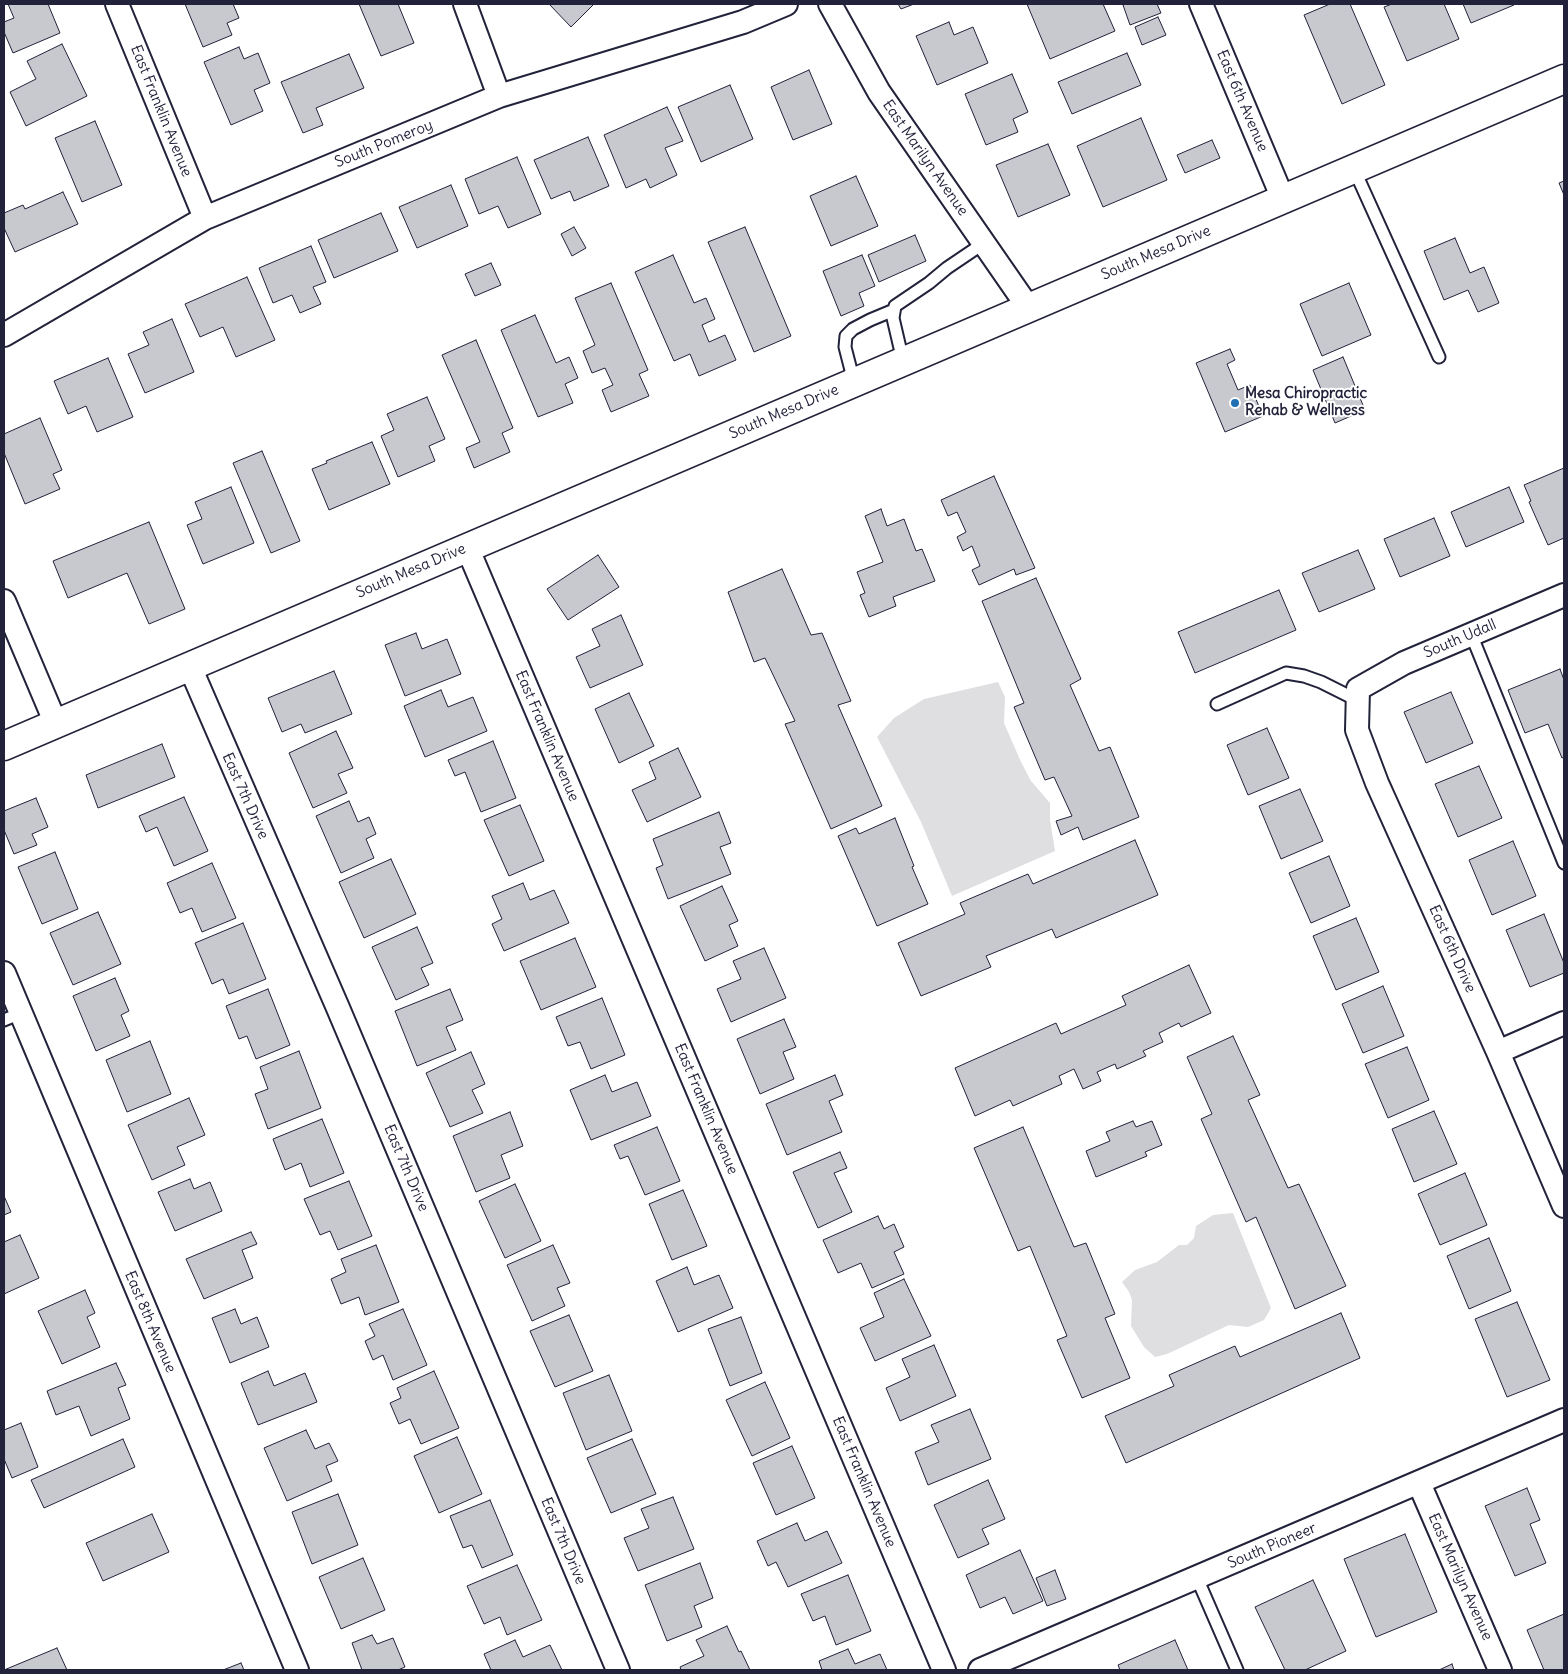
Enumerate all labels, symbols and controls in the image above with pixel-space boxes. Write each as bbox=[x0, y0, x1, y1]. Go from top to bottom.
street label: East Franklin Avenue bbox=[126, 42, 196, 180]
street label: East 6th Avenue bbox=[1212, 47, 1272, 155]
street label: East Marilyn Avenue bbox=[878, 97, 972, 219]
street label: South Pomeroy bbox=[332, 116, 436, 172]
street label: South Mesa Drive bbox=[1098, 222, 1214, 284]
street label: South Mesa Drive bbox=[726, 381, 842, 443]
place label: Mesa Chiropractic Rehab & Wellness bbox=[1245, 385, 1367, 420]
marker: Mesa Chiropractic Rehab & Wellness bbox=[1229, 397, 1241, 409]
street label: South Mesa Drive bbox=[353, 540, 469, 602]
street label: South Udall bbox=[1421, 616, 1499, 662]
street label: East Franklin Avenue bbox=[511, 668, 583, 804]
street label: East 7th Drive bbox=[218, 750, 272, 842]
street label: East 6th Drive bbox=[1425, 902, 1479, 996]
street label: East Franklin Avenue bbox=[670, 1041, 742, 1177]
street label: East 7th Drive bbox=[380, 1122, 432, 1214]
street label: East 8th Avenue bbox=[120, 1268, 180, 1376]
street label: East Franklin Avenue bbox=[828, 1414, 900, 1550]
street label: East 7th Drive bbox=[537, 1495, 589, 1587]
street label: East Marilyn Avenue bbox=[1424, 1511, 1496, 1643]
street label: South Pioneer bbox=[1225, 1519, 1319, 1573]

